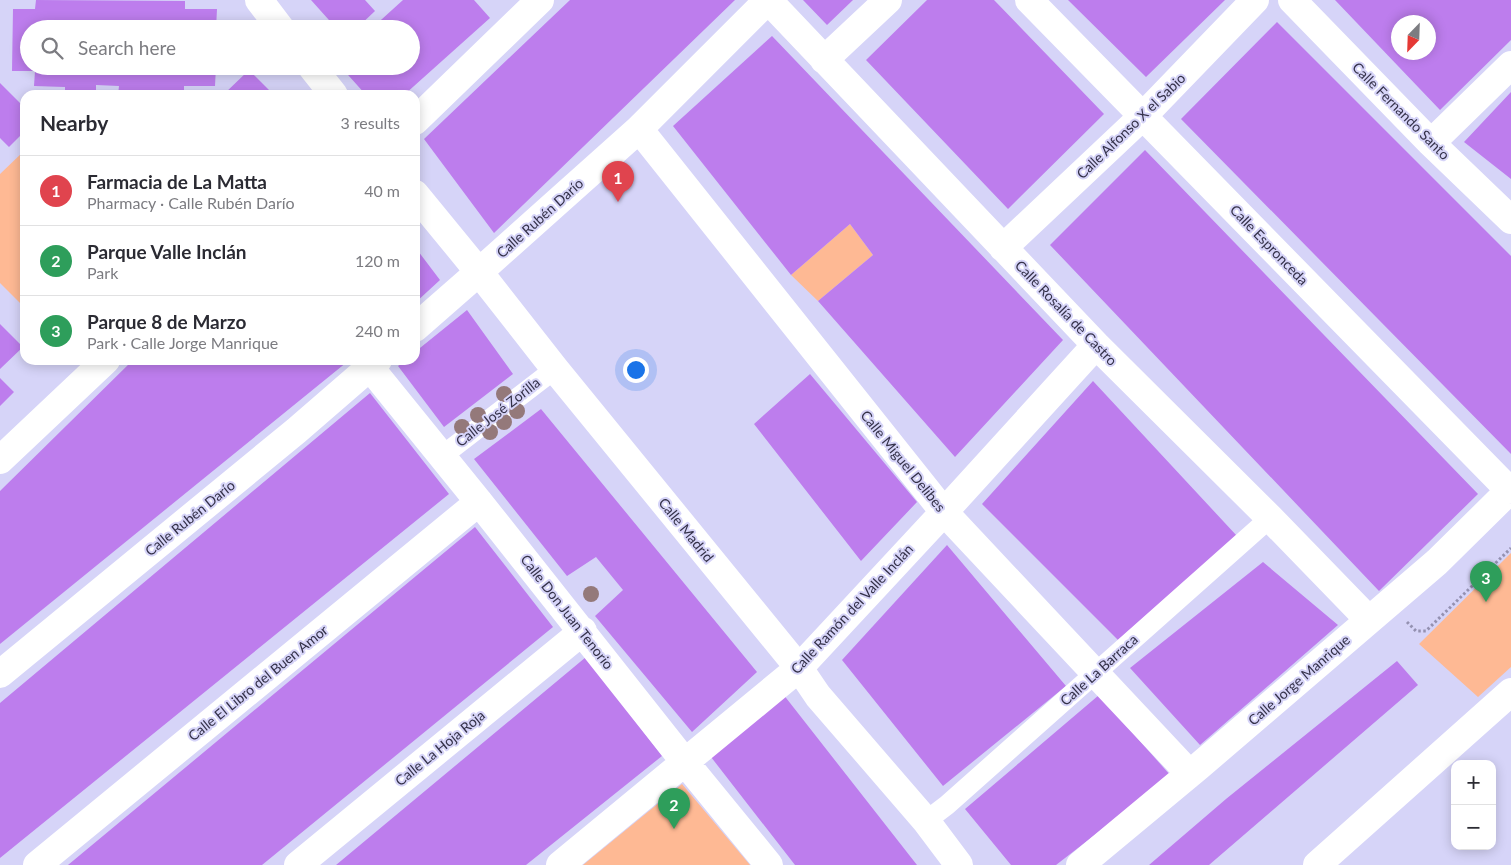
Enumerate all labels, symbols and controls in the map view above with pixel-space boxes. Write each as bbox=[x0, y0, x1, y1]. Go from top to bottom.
north arrow bbox=[1391, 15, 1436, 60]
search box bbox=[20, 20, 420, 75]
icon: search bbox=[38, 34, 66, 62]
text: Search here bbox=[78, 36, 176, 59]
street label: Calle Fernando Santo bbox=[1349, 58, 1454, 163]
street label: Calle Alfonso X el Sabio bbox=[1073, 69, 1189, 182]
text: Nearby bbox=[40, 110, 108, 135]
text: 3 results bbox=[340, 113, 400, 132]
pin: 1 bbox=[602, 161, 634, 202]
text: Farmacia de La Matta bbox=[87, 170, 267, 193]
street label: Calle Rubén Darío bbox=[493, 174, 587, 261]
text: 1 bbox=[51, 181, 61, 200]
text: 40 m bbox=[364, 181, 400, 200]
text: Pharmacy · Calle Rubén Darío bbox=[87, 193, 295, 212]
street label: Calle Espronceda bbox=[1227, 201, 1312, 288]
text: Parque Valle Inclán bbox=[87, 240, 247, 263]
text: 2 bbox=[51, 251, 61, 270]
text: 120 m bbox=[355, 251, 400, 270]
street label: Calle Rosalía de Castro bbox=[1012, 257, 1121, 369]
text: Park bbox=[87, 263, 118, 282]
text: Parque 8 de Marzo bbox=[87, 310, 246, 333]
text: 3 bbox=[51, 321, 61, 340]
text: 240 m bbox=[355, 321, 400, 340]
text: Park · Calle Jorge Manrique bbox=[87, 333, 278, 352]
your location bbox=[623, 357, 649, 383]
street label: Calle José Zorilla bbox=[452, 373, 543, 450]
street label: Calle Miguel Delibes bbox=[857, 407, 949, 515]
street label: Calle Rubén Darío bbox=[141, 476, 238, 559]
street label: Calle Madrid bbox=[655, 494, 717, 565]
street label: Calle Ramón del Valle Inclán bbox=[787, 540, 916, 677]
street label: Calle Don Juan Tenorio bbox=[517, 551, 618, 672]
pin: 3 bbox=[1470, 561, 1502, 602]
street label: Calle El Libro del Buen Amor bbox=[184, 621, 331, 744]
street label: Calle La Barraca bbox=[1056, 630, 1141, 709]
street label: Calle Jorge Manrique bbox=[1244, 631, 1353, 728]
street label: Calle La Hoja Roja bbox=[391, 706, 488, 789]
map controls bbox=[1451, 760, 1496, 850]
button: + bbox=[1451, 760, 1496, 805]
pin: 2 bbox=[658, 788, 690, 829]
button: − bbox=[1451, 805, 1496, 850]

